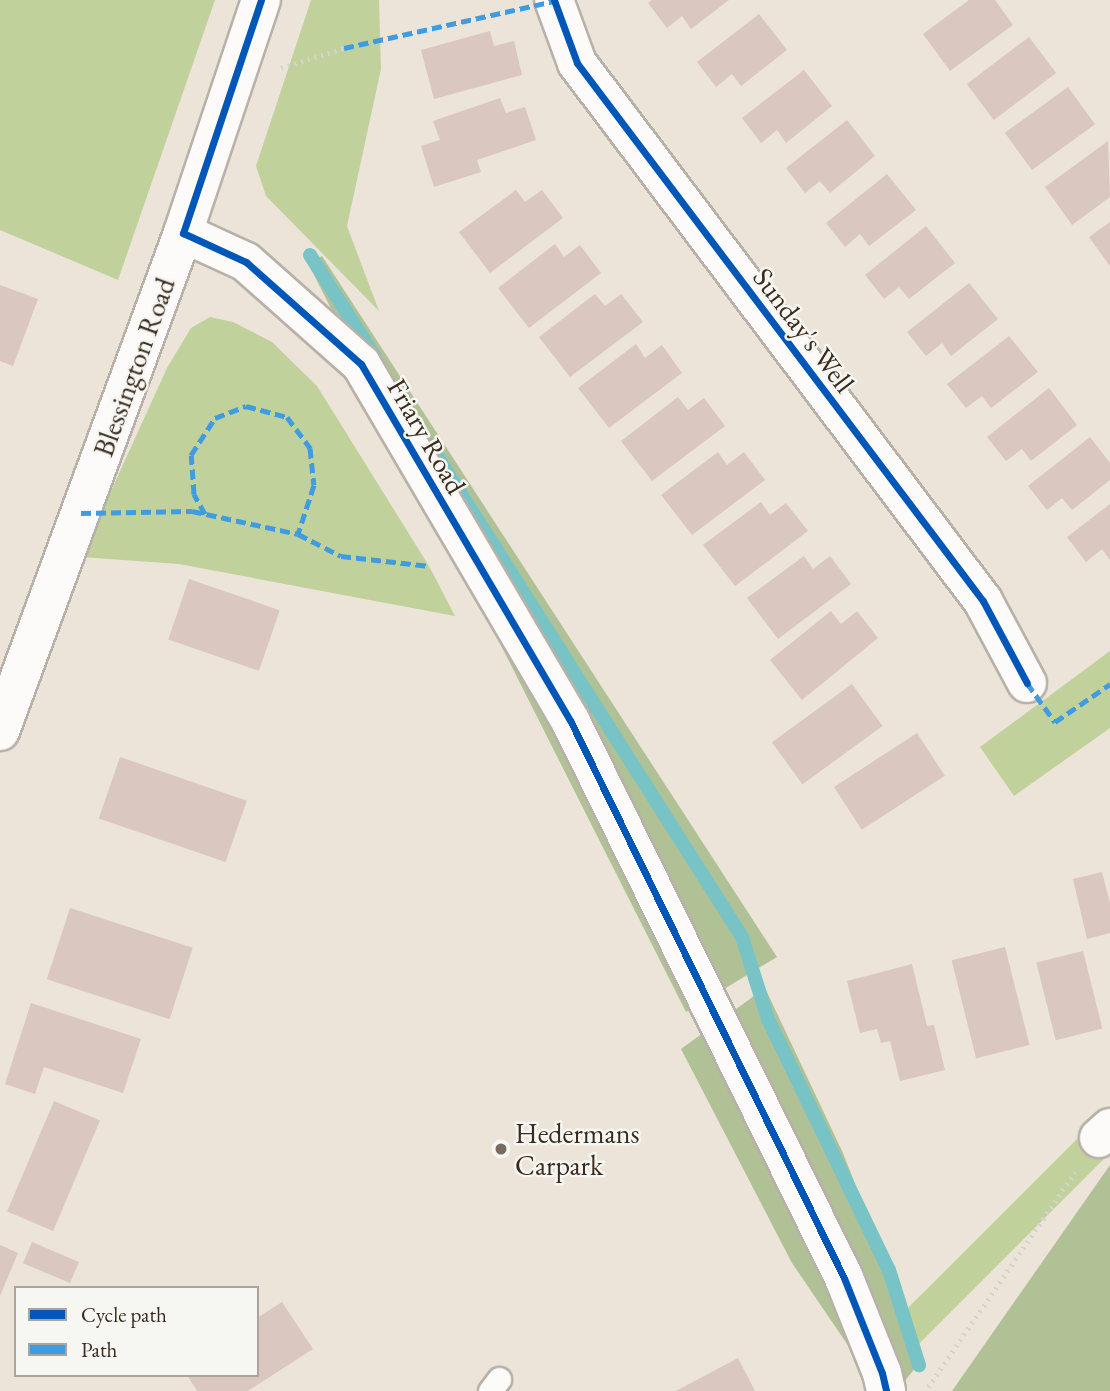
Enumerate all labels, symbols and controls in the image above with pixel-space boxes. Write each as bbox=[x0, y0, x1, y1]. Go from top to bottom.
street label: Sunday's Well bbox=[746, 261, 862, 399]
street label: Blessington Road bbox=[86, 273, 182, 461]
street label: Friary Road bbox=[381, 372, 473, 500]
place label: Hedermans Carpark bbox=[515, 1116, 640, 1182]
marker: Hedermans Carpark bbox=[493, 1141, 509, 1157]
legend bbox=[14, 1286, 259, 1377]
text: Cycle path bbox=[81, 1301, 167, 1328]
text: Path bbox=[81, 1336, 117, 1363]

